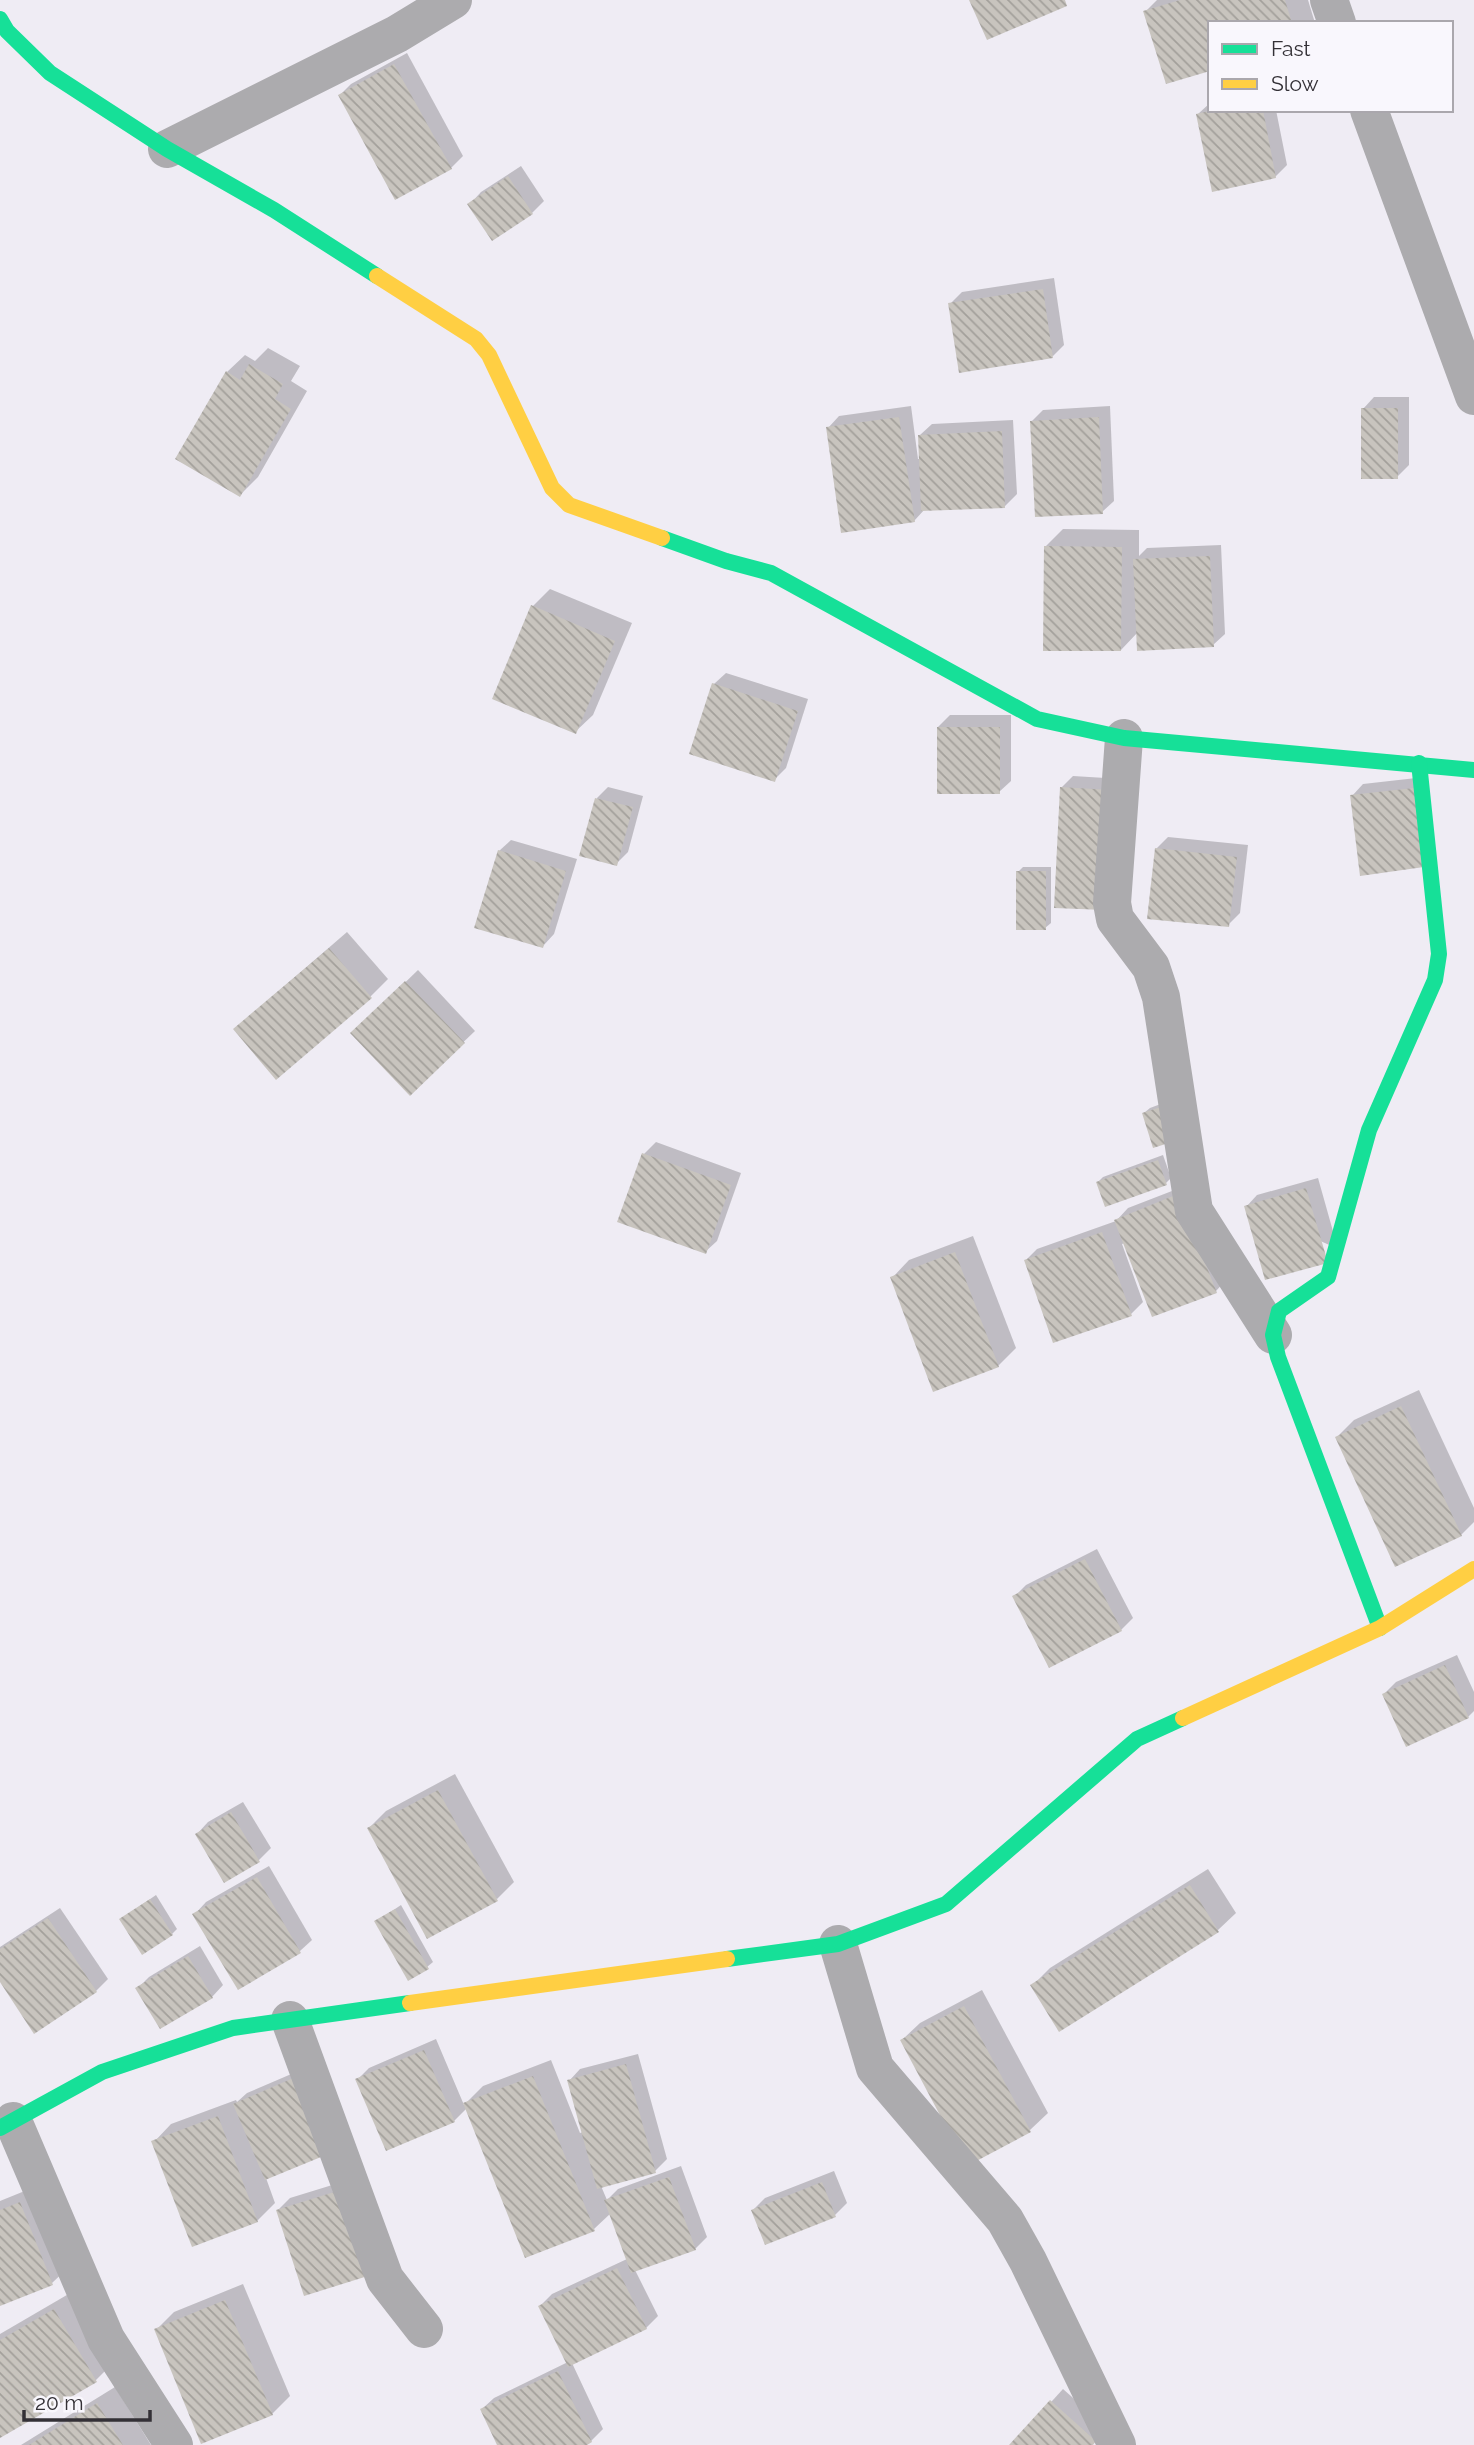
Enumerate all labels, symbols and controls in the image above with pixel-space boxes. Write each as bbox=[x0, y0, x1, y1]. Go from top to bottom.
legend bbox=[1208, 21, 1453, 112]
text: Fast bbox=[1271, 36, 1311, 61]
text: Slow bbox=[1271, 71, 1319, 96]
scale bar bbox=[24, 2378, 150, 2422]
text: 20 m bbox=[35, 2390, 83, 2415]

